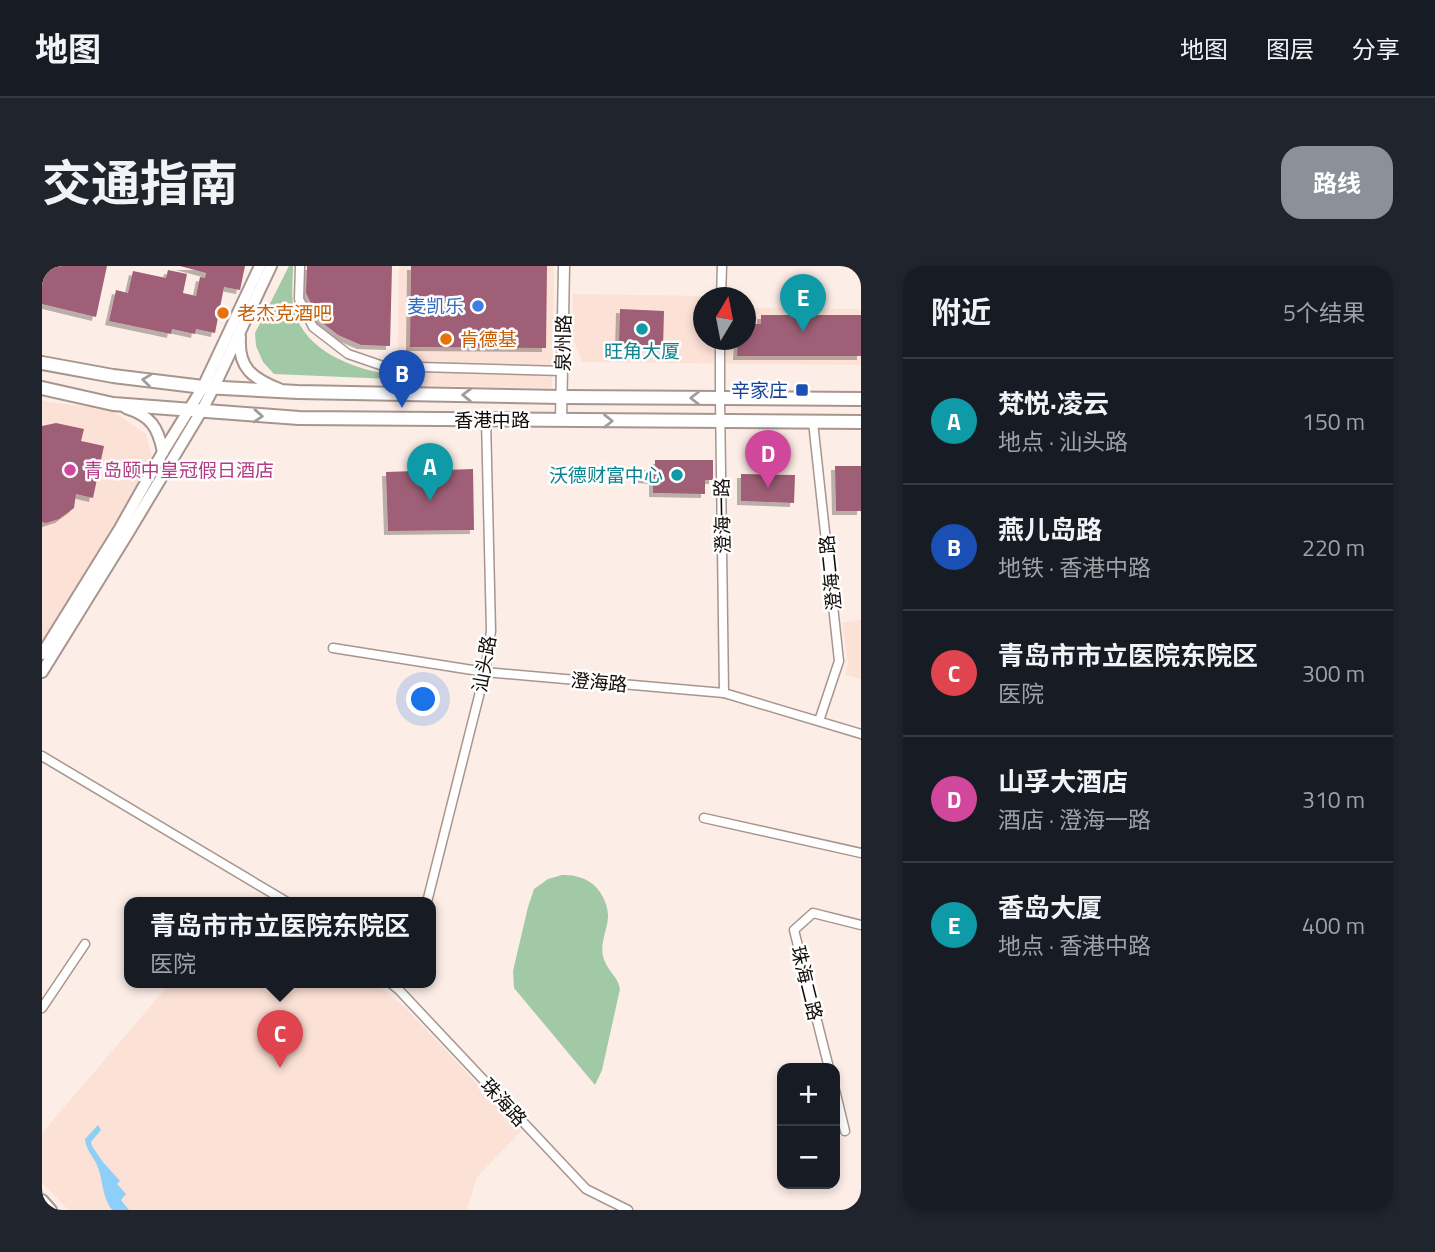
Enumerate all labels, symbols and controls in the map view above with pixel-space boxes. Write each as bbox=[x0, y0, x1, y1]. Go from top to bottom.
text: 地图 bbox=[35, 24, 101, 74]
text: 地图 bbox=[1180, 31, 1228, 67]
text: 图层 bbox=[1266, 31, 1314, 67]
text: 分享 bbox=[1352, 31, 1400, 67]
text: 交通指南 bbox=[42, 145, 238, 220]
button: 路线 bbox=[1281, 146, 1393, 219]
pin: E bbox=[780, 274, 826, 332]
north arrow bbox=[693, 287, 756, 350]
text: 附近 bbox=[931, 289, 991, 335]
place label: 麦凯乐 bbox=[407, 291, 464, 320]
text: 5个结果 bbox=[1283, 295, 1365, 330]
place label: 老杰克酒吧 bbox=[237, 298, 332, 327]
marker: 麦凯乐 bbox=[470, 298, 486, 314]
marker: 老杰克酒吧 bbox=[215, 305, 231, 321]
street label: 泉州路 bbox=[548, 314, 577, 372]
marker: 旺角大厦 bbox=[634, 321, 650, 337]
place label: 肯德基 bbox=[460, 324, 517, 353]
marker: 肯德基 bbox=[438, 331, 454, 347]
place label: 旺角大厦 bbox=[604, 336, 680, 365]
pin: B bbox=[379, 350, 425, 408]
one-way arrow bbox=[141, 372, 152, 387]
place label: 辛家庄 bbox=[731, 375, 788, 404]
marker: 辛家庄 bbox=[794, 382, 810, 398]
text: 梵悦·凌云 bbox=[998, 384, 1109, 423]
one-way arrow bbox=[462, 387, 472, 403]
one-way arrow bbox=[689, 390, 700, 406]
text: A bbox=[947, 404, 961, 439]
text: 150 m bbox=[1302, 404, 1365, 439]
street label: 香港中路 bbox=[454, 405, 530, 434]
one-way arrow bbox=[253, 408, 264, 423]
one-way arrow bbox=[603, 413, 614, 428]
text: 地点 · 汕头路 bbox=[998, 424, 1128, 459]
pin: D bbox=[745, 430, 791, 488]
pin: A bbox=[407, 443, 453, 501]
place label: 青岛颐中皇冠假日酒店 bbox=[84, 455, 274, 484]
place label: 沃德财富中心 bbox=[549, 460, 663, 489]
marker: 青岛颐中皇冠假日酒店 bbox=[62, 462, 78, 478]
marker: 沃德财富中心 bbox=[669, 467, 685, 483]
street label: 澄海一路 bbox=[706, 478, 737, 554]
text: 燕儿岛路 bbox=[998, 510, 1102, 549]
text: B bbox=[947, 530, 961, 565]
text: 220 m bbox=[1302, 530, 1365, 565]
street label: 澄海二路 bbox=[811, 534, 848, 612]
text: 地铁 · 香港中路 bbox=[998, 550, 1151, 585]
street label: 汕头路 bbox=[464, 633, 503, 695]
text: 青岛市市立医院东院区 bbox=[998, 636, 1258, 675]
text: C bbox=[948, 656, 960, 691]
text: 300 m bbox=[1302, 656, 1365, 691]
street label: 澄海路 bbox=[569, 665, 629, 698]
text: 医院 bbox=[998, 676, 1044, 711]
your location bbox=[406, 682, 440, 716]
text: 山孚大酒店 bbox=[998, 762, 1128, 801]
text: D bbox=[947, 782, 961, 817]
text: 310 m bbox=[1302, 782, 1365, 817]
text: 酒店 · 澄海一路 bbox=[998, 802, 1151, 837]
text: 香岛大厦 bbox=[998, 888, 1102, 927]
popup bbox=[124, 897, 436, 988]
text: 青岛市市立医院东院区 bbox=[150, 906, 410, 945]
text: E bbox=[948, 908, 960, 943]
text: 400 m bbox=[1302, 908, 1365, 943]
text: 地点 · 香港中路 bbox=[998, 928, 1151, 963]
street label: 珠海二路 bbox=[784, 942, 831, 1023]
text: 医院 bbox=[150, 946, 196, 981]
pin: C bbox=[257, 1010, 303, 1068]
map controls bbox=[777, 1063, 840, 1189]
button: + bbox=[777, 1063, 840, 1126]
street label: 珠海路 bbox=[474, 1071, 534, 1132]
button: − bbox=[777, 1126, 840, 1189]

